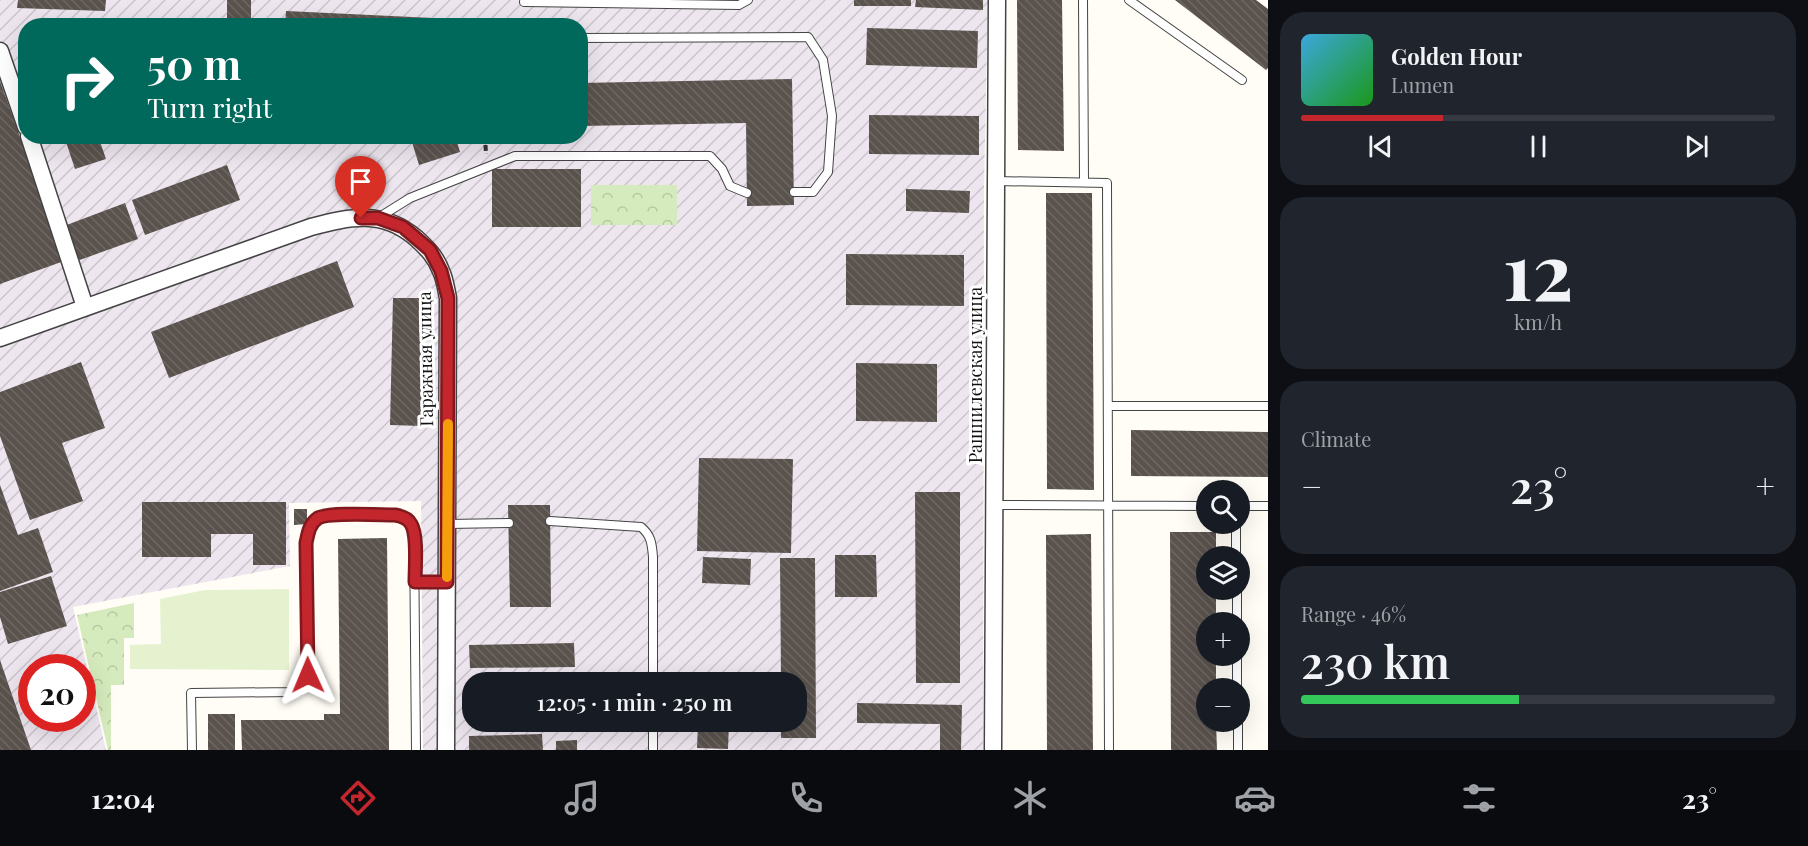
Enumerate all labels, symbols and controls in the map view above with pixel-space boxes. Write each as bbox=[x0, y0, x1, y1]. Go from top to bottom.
text: 50 m bbox=[147, 35, 241, 91]
text: Golden Hour bbox=[1391, 41, 1522, 71]
icon: right bbox=[48, 42, 126, 120]
text: Lumen bbox=[1391, 71, 1454, 98]
text: Turn right bbox=[147, 89, 272, 125]
icon: previous bbox=[1364, 130, 1397, 163]
icon: pause bbox=[1522, 130, 1555, 163]
icon: next bbox=[1680, 130, 1713, 163]
pin bbox=[335, 156, 386, 218]
icon: arrive bbox=[344, 165, 377, 198]
text: 12 bbox=[1503, 217, 1573, 321]
street label: Рашпилевская улица bbox=[963, 287, 987, 463]
street label: Гаражная улица bbox=[412, 291, 438, 427]
text: km/h bbox=[1514, 308, 1562, 335]
text: Climate bbox=[1301, 425, 1371, 452]
text: 23° bbox=[1510, 455, 1568, 515]
text: − bbox=[1301, 463, 1322, 507]
text: + bbox=[1756, 463, 1775, 507]
map controls bbox=[1196, 480, 1250, 732]
button: search bbox=[1196, 480, 1250, 534]
button: layers bbox=[1196, 546, 1250, 600]
text: Range · 46% bbox=[1301, 600, 1406, 627]
button: + bbox=[1196, 612, 1250, 666]
text: 230 km bbox=[1301, 630, 1450, 690]
position arrow bbox=[276, 643, 340, 707]
speed limit sign: 20 bbox=[18, 654, 96, 732]
button: − bbox=[1196, 678, 1250, 732]
text: 12:05 · 1 min · 250 m bbox=[537, 687, 732, 717]
icon: directions bbox=[337, 777, 379, 819]
icon: music bbox=[561, 777, 603, 819]
icon: phone bbox=[785, 777, 827, 819]
icon: climate bbox=[1009, 777, 1051, 819]
icon: car bbox=[1234, 777, 1276, 819]
icon: filters bbox=[1458, 777, 1500, 819]
text: 12:04 bbox=[91, 780, 155, 816]
text: 23° bbox=[1682, 780, 1717, 816]

